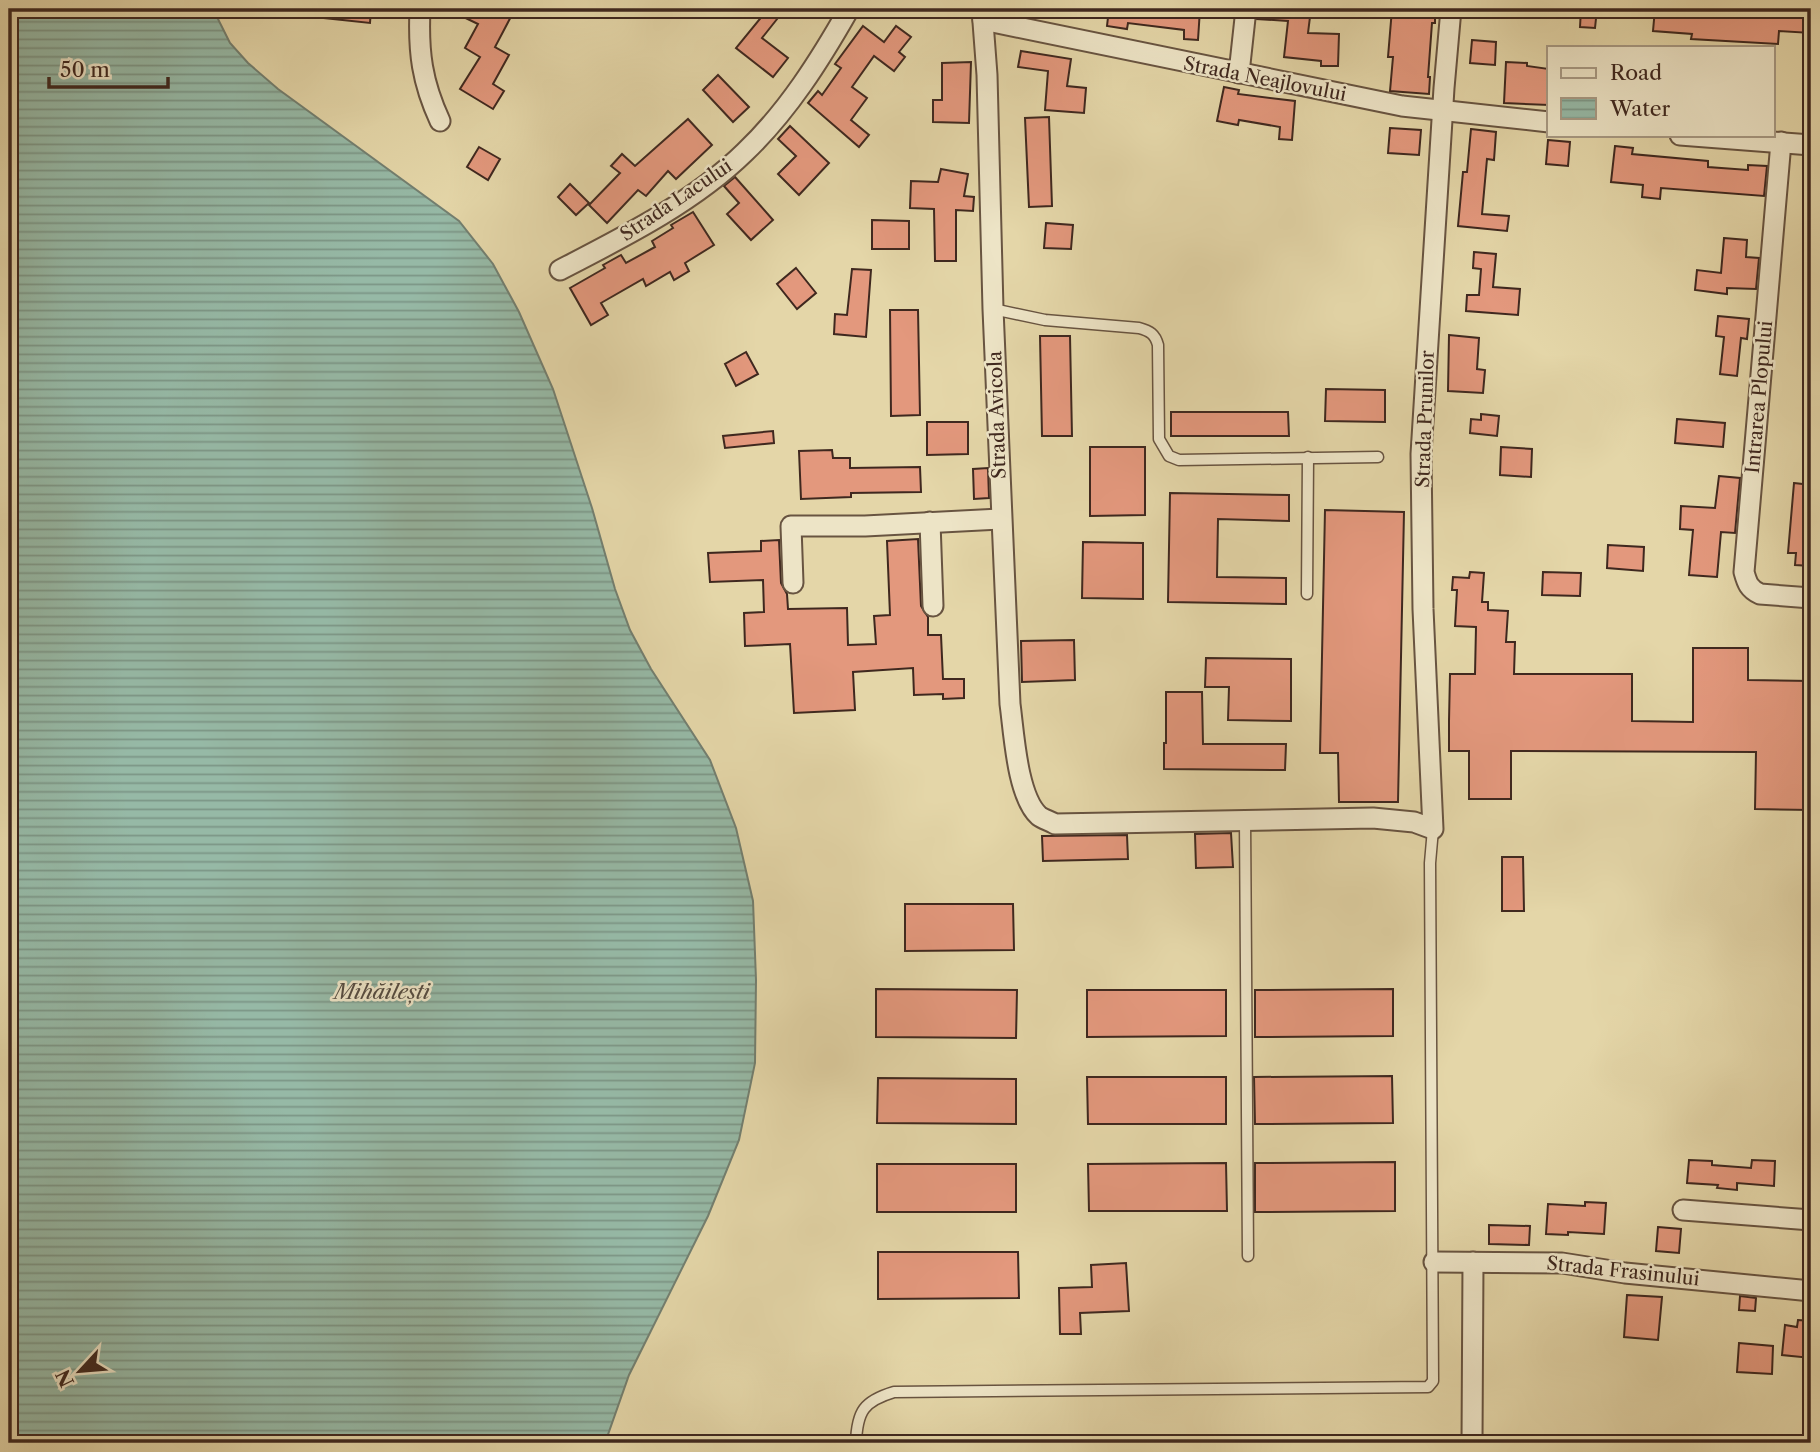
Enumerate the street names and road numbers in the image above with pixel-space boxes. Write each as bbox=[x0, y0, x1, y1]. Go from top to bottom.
street label: Strada Neajlovului bbox=[1182, 52, 1349, 106]
street label: Strada Lacului bbox=[616, 154, 736, 246]
street label: Intrarea Plopului bbox=[1741, 319, 1777, 474]
street label: Strada Prunilor bbox=[1411, 350, 1439, 488]
street label: Strada Avicola bbox=[983, 351, 1011, 479]
street label: Strada Frasinului bbox=[1545, 1252, 1701, 1290]

